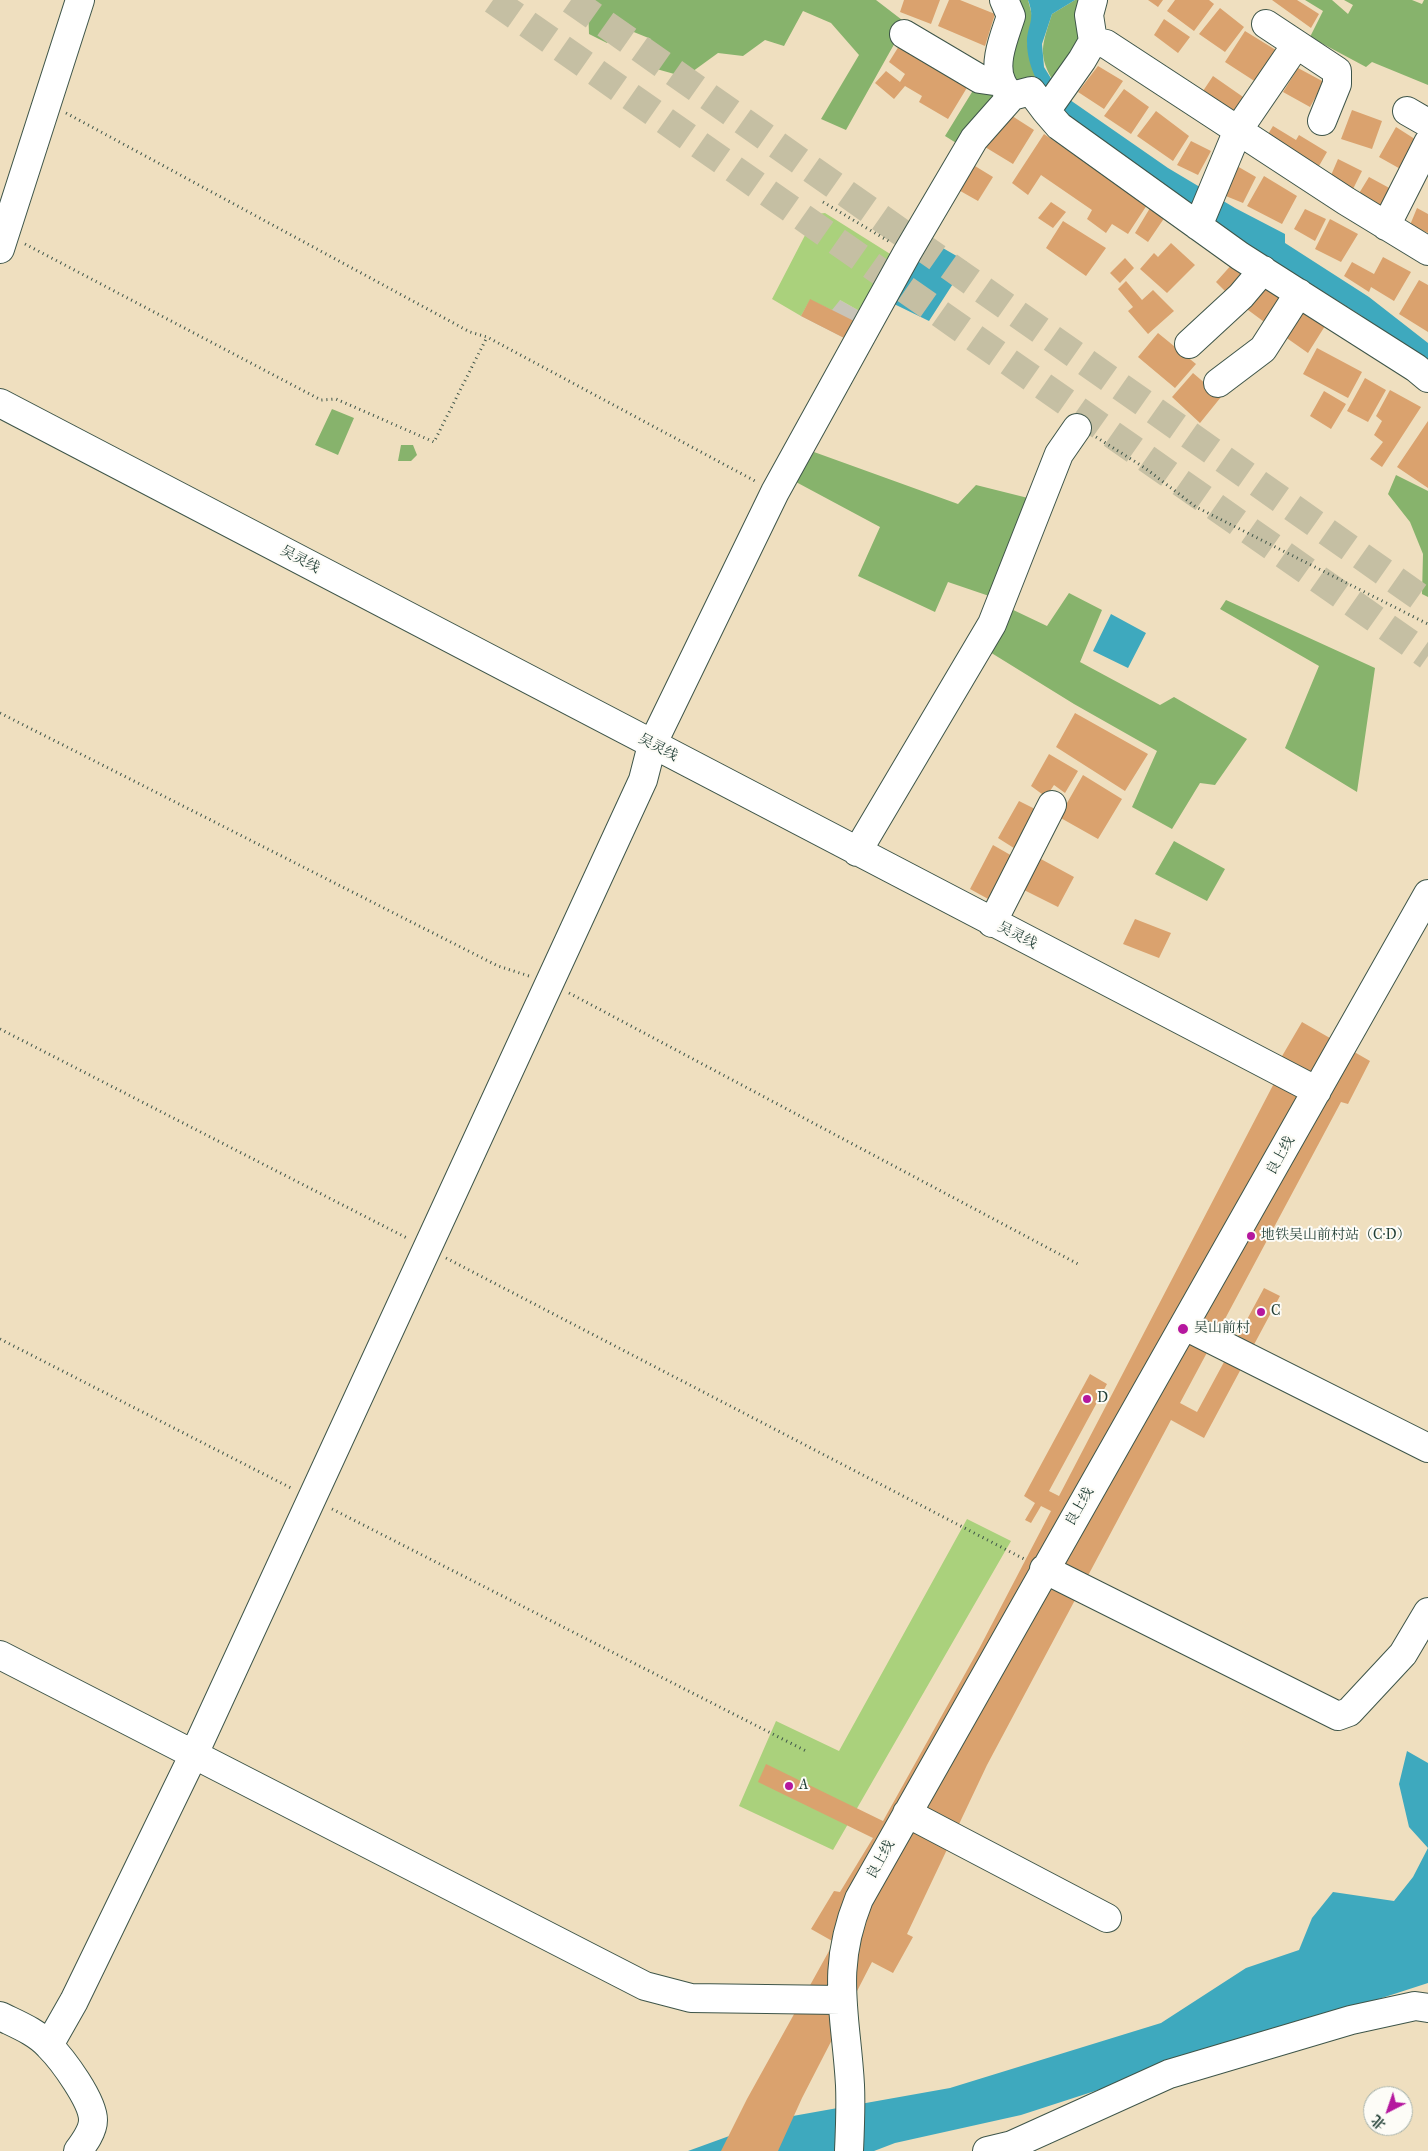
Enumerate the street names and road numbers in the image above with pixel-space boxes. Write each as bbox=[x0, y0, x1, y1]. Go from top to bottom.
street label: 吴灵线 bbox=[278, 543, 322, 577]
street label: 吴灵线 bbox=[636, 731, 680, 765]
street label: 吴灵线 bbox=[994, 919, 1040, 953]
street label: 良上线 bbox=[1263, 1134, 1299, 1178]
street label: 良上线 bbox=[1062, 1485, 1098, 1529]
street label: 良上线 bbox=[863, 1838, 899, 1882]

